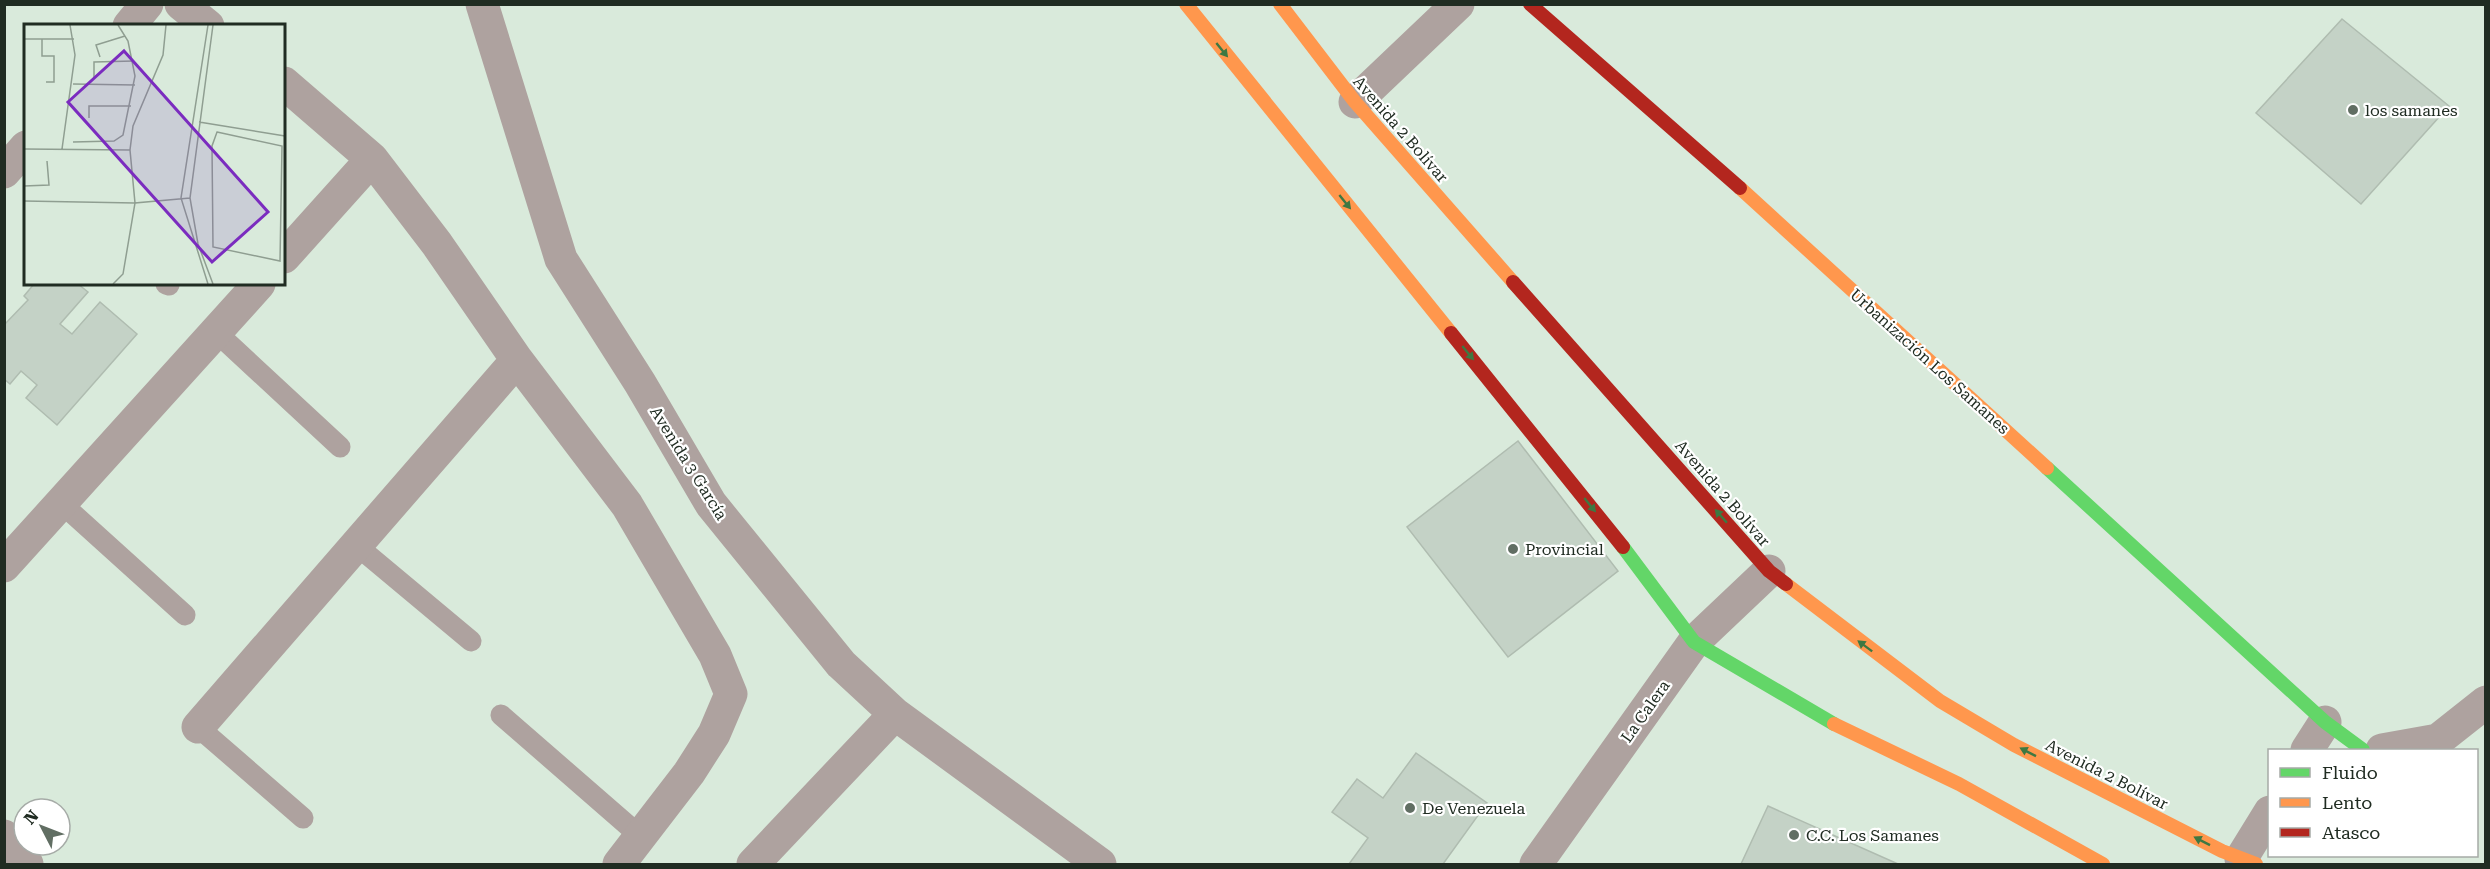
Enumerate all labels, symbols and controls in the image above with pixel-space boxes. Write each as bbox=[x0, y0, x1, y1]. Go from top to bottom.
inset map bbox=[24, 24, 285, 285]
one-way arrow bbox=[1216, 42, 1229, 58]
street label: Avenida 2 Bolívar bbox=[1349, 72, 1452, 187]
place label: los samanes bbox=[2365, 101, 2458, 120]
marker: los samanes bbox=[2346, 103, 2360, 117]
one-way arrow bbox=[1338, 194, 1351, 209]
street label: Urbanización Los Samanes bbox=[1846, 285, 2014, 438]
one-way arrow bbox=[1461, 346, 1473, 361]
street label: Avenida 3 García bbox=[646, 403, 731, 524]
street label: Avenida 2 Bolívar bbox=[1671, 436, 1774, 551]
one-way arrow bbox=[1584, 497, 1597, 513]
one-way arrow bbox=[1715, 509, 1728, 524]
place label: Provincial bbox=[1525, 540, 1604, 559]
marker: Provincial bbox=[1506, 542, 1520, 556]
one-way arrow bbox=[1858, 640, 1874, 652]
street label: La Calera bbox=[1617, 676, 1674, 746]
street label: Avenida 2 Bolívar bbox=[2042, 735, 2171, 814]
one-way arrow bbox=[2020, 748, 2037, 757]
legend bbox=[2268, 749, 2478, 857]
text: Fluido bbox=[2322, 762, 2378, 783]
text: Lento bbox=[2322, 792, 2372, 813]
north arrow bbox=[12, 797, 72, 857]
place label: De Venezuela bbox=[1422, 799, 1525, 818]
marker: De Venezuela bbox=[1403, 801, 1417, 815]
text: N bbox=[20, 806, 42, 828]
text: Atasco bbox=[2322, 822, 2380, 843]
place label: C.C. Los Samanes bbox=[1806, 826, 1939, 845]
marker: C.C. Los Samanes bbox=[1787, 828, 1801, 842]
one-way arrow bbox=[2194, 836, 2211, 846]

